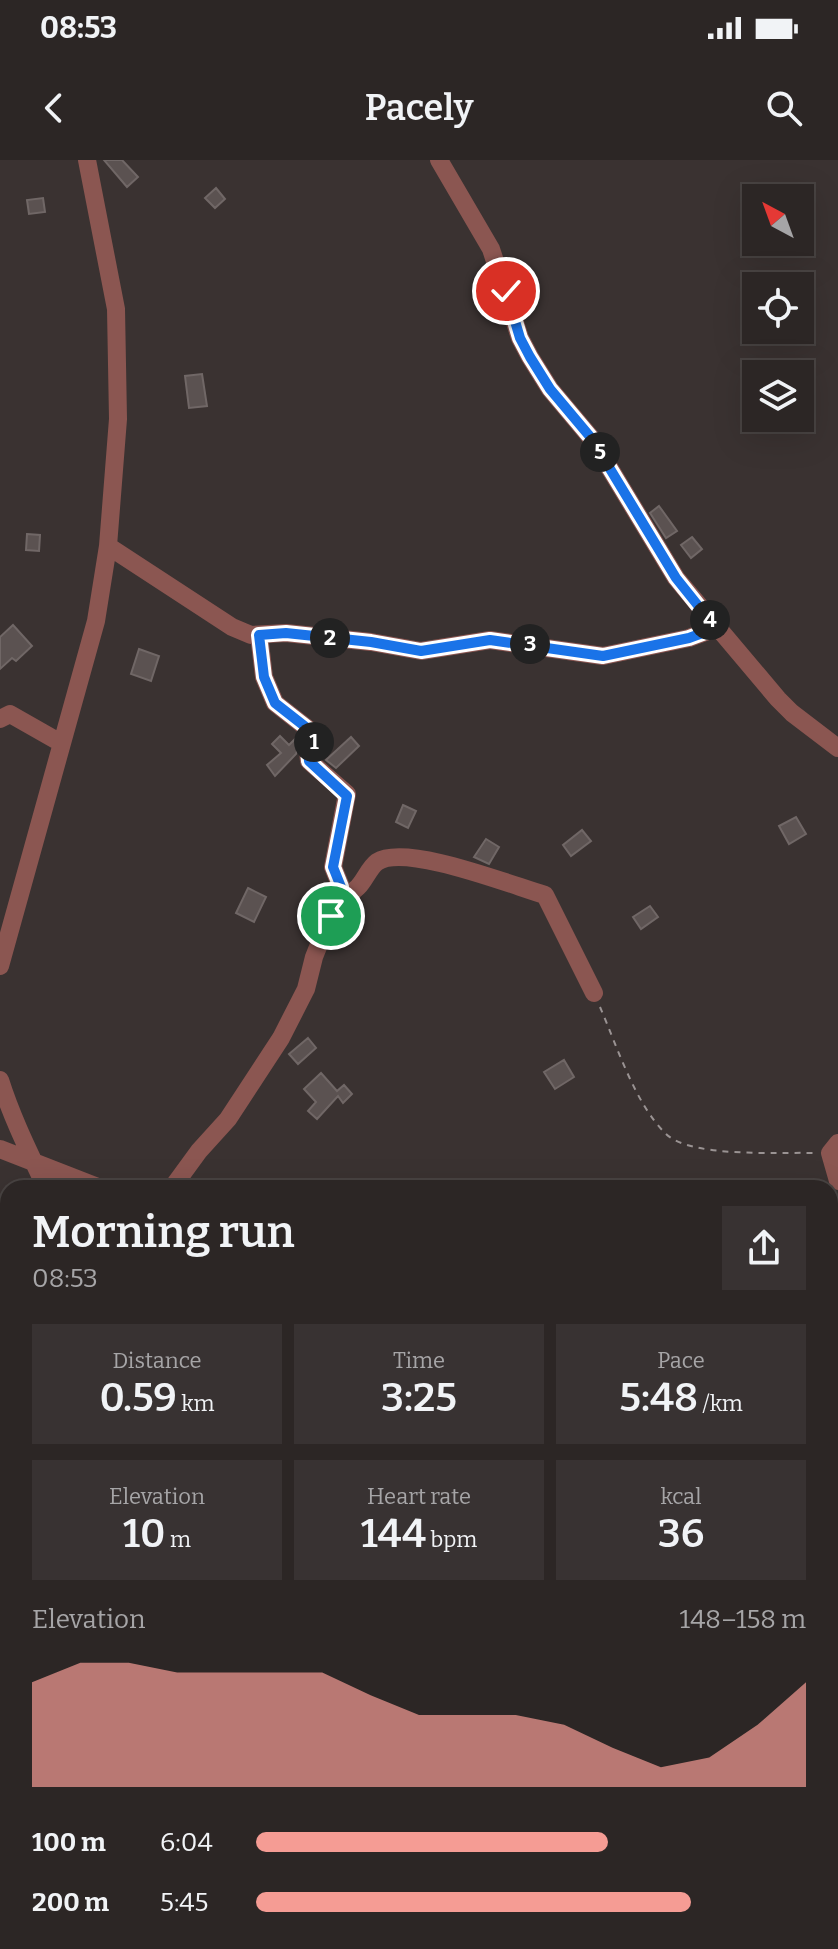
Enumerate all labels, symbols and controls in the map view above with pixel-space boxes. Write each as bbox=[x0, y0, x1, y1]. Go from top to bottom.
text: 08:53 bbox=[40, 10, 117, 46]
icon: back bbox=[32, 86, 76, 130]
text: Pacely bbox=[365, 86, 473, 130]
icon: search bbox=[762, 86, 806, 130]
north arrow bbox=[742, 184, 814, 256]
map controls bbox=[742, 184, 814, 432]
pin bbox=[472, 257, 540, 325]
icon: check bbox=[484, 269, 528, 313]
button: locate bbox=[742, 272, 814, 344]
button: layers bbox=[742, 360, 814, 432]
pin: 5 bbox=[580, 432, 620, 472]
text: 5 bbox=[594, 438, 606, 465]
pin: 4 bbox=[690, 600, 730, 640]
text: 4 bbox=[703, 606, 717, 633]
pin: 2 bbox=[310, 618, 350, 658]
text: 2 bbox=[324, 624, 336, 651]
pin: 3 bbox=[510, 624, 550, 664]
text: 3 bbox=[524, 630, 536, 657]
pin: 1 bbox=[294, 722, 334, 762]
text: 1 bbox=[309, 728, 319, 755]
pin bbox=[297, 882, 365, 950]
icon: arrive bbox=[309, 894, 353, 938]
text: Morning run bbox=[32, 1206, 295, 1259]
button: share bbox=[722, 1206, 806, 1290]
text: 08:53 bbox=[32, 1263, 98, 1294]
text: Distance bbox=[112, 1347, 202, 1374]
text: Time bbox=[393, 1347, 445, 1374]
text: Pace bbox=[657, 1347, 705, 1374]
text: 0.59 bbox=[100, 1374, 177, 1422]
text: 3:25 bbox=[381, 1374, 457, 1422]
text: 5:48 bbox=[619, 1374, 698, 1422]
text: km bbox=[177, 1390, 214, 1417]
text: /km bbox=[698, 1390, 743, 1417]
text: Elevation bbox=[109, 1483, 205, 1510]
text: Heart rate bbox=[367, 1483, 471, 1510]
text: kcal bbox=[661, 1483, 701, 1510]
text: 10 bbox=[123, 1510, 166, 1558]
text: 144 bbox=[361, 1510, 426, 1558]
text: 36 bbox=[658, 1510, 704, 1558]
text: m bbox=[166, 1526, 191, 1553]
text: bpm bbox=[426, 1526, 477, 1553]
text: Elevation bbox=[32, 1604, 145, 1635]
text: 148–158 m bbox=[680, 1604, 806, 1635]
text: 100 m bbox=[32, 1827, 106, 1858]
text: 6:04 bbox=[160, 1827, 213, 1858]
text: 200 m bbox=[32, 1887, 109, 1918]
text: 5:45 bbox=[160, 1887, 208, 1918]

